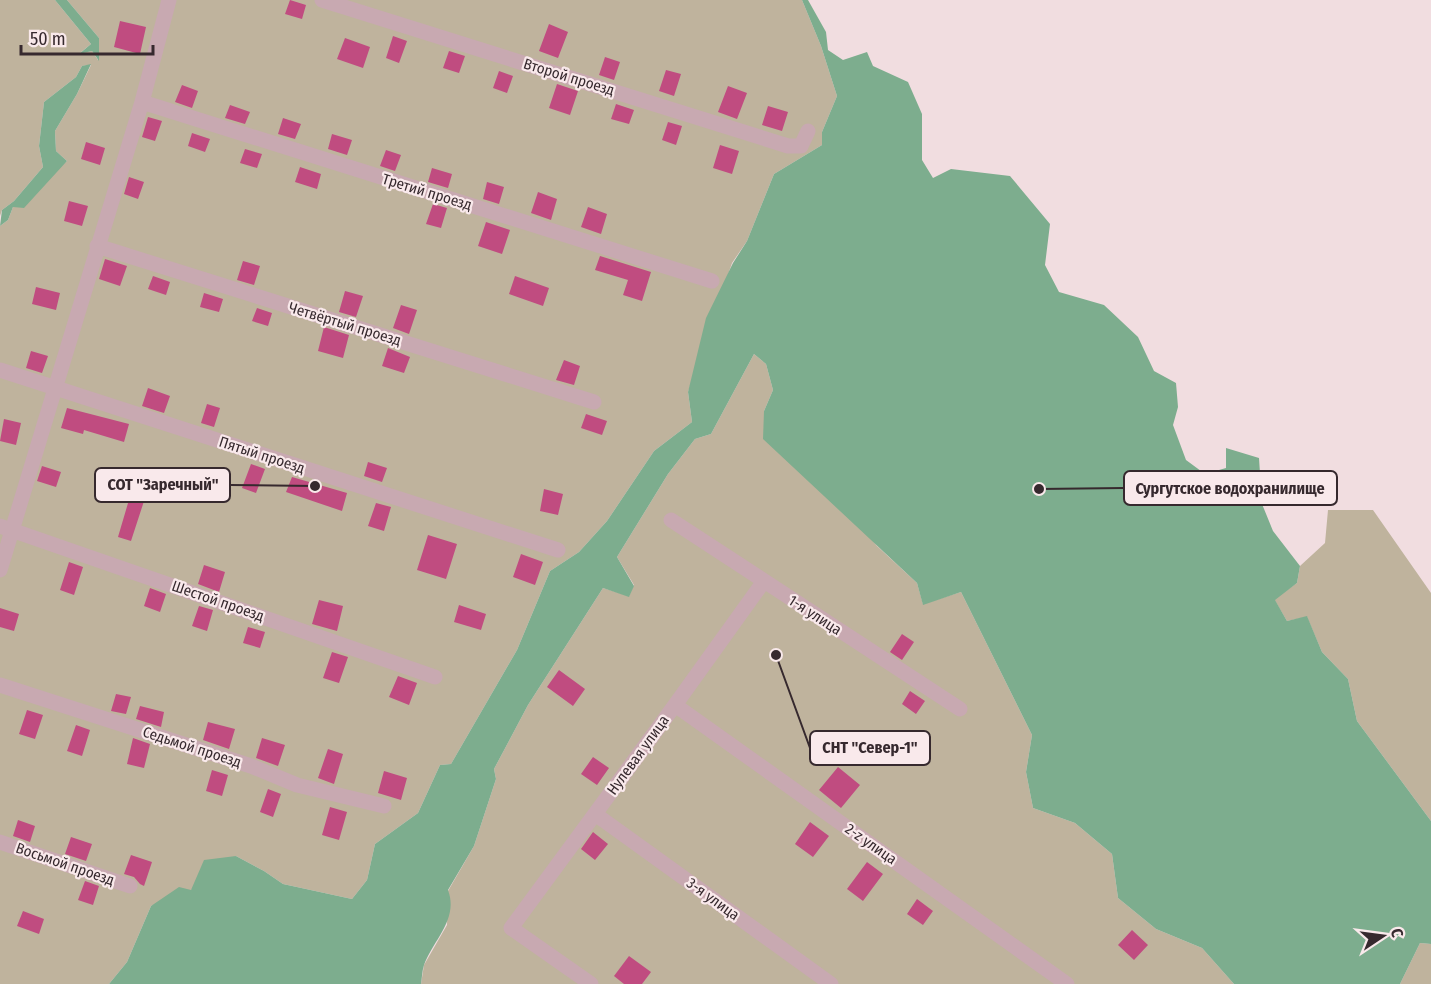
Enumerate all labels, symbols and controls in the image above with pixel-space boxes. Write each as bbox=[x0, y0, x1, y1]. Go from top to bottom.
scale bar bbox=[21, 18, 153, 56]
text: 50 m bbox=[30, 28, 66, 50]
street label: Второй проезд bbox=[521, 55, 617, 99]
street label: Третий проезд bbox=[380, 170, 474, 214]
street label: Четвёртый проезд bbox=[287, 298, 403, 350]
street label: Пятый проезд bbox=[217, 433, 307, 477]
callout: СОТ "Заречный" bbox=[95, 468, 230, 502]
callout: Сургутское водохранилище bbox=[1124, 471, 1337, 505]
text: СОТ "Заречный" bbox=[107, 475, 219, 494]
text: Сургутское водохранилище bbox=[1135, 479, 1325, 498]
street label: Шестой проезд bbox=[170, 577, 266, 625]
street label: 1-я улица bbox=[785, 591, 845, 639]
street label: Нулевая улица bbox=[603, 712, 673, 798]
street label: Седьмой проезд bbox=[140, 723, 244, 771]
callout: СНТ "Север-1" bbox=[810, 731, 930, 765]
text: СНТ "Север-1" bbox=[822, 738, 918, 757]
street label: 2-z улица bbox=[842, 820, 900, 868]
street label: Восьмой проезд bbox=[13, 839, 117, 889]
street label: 3-я улица bbox=[683, 874, 743, 924]
north arrow bbox=[1353, 906, 1413, 966]
text: С bbox=[1387, 927, 1407, 940]

